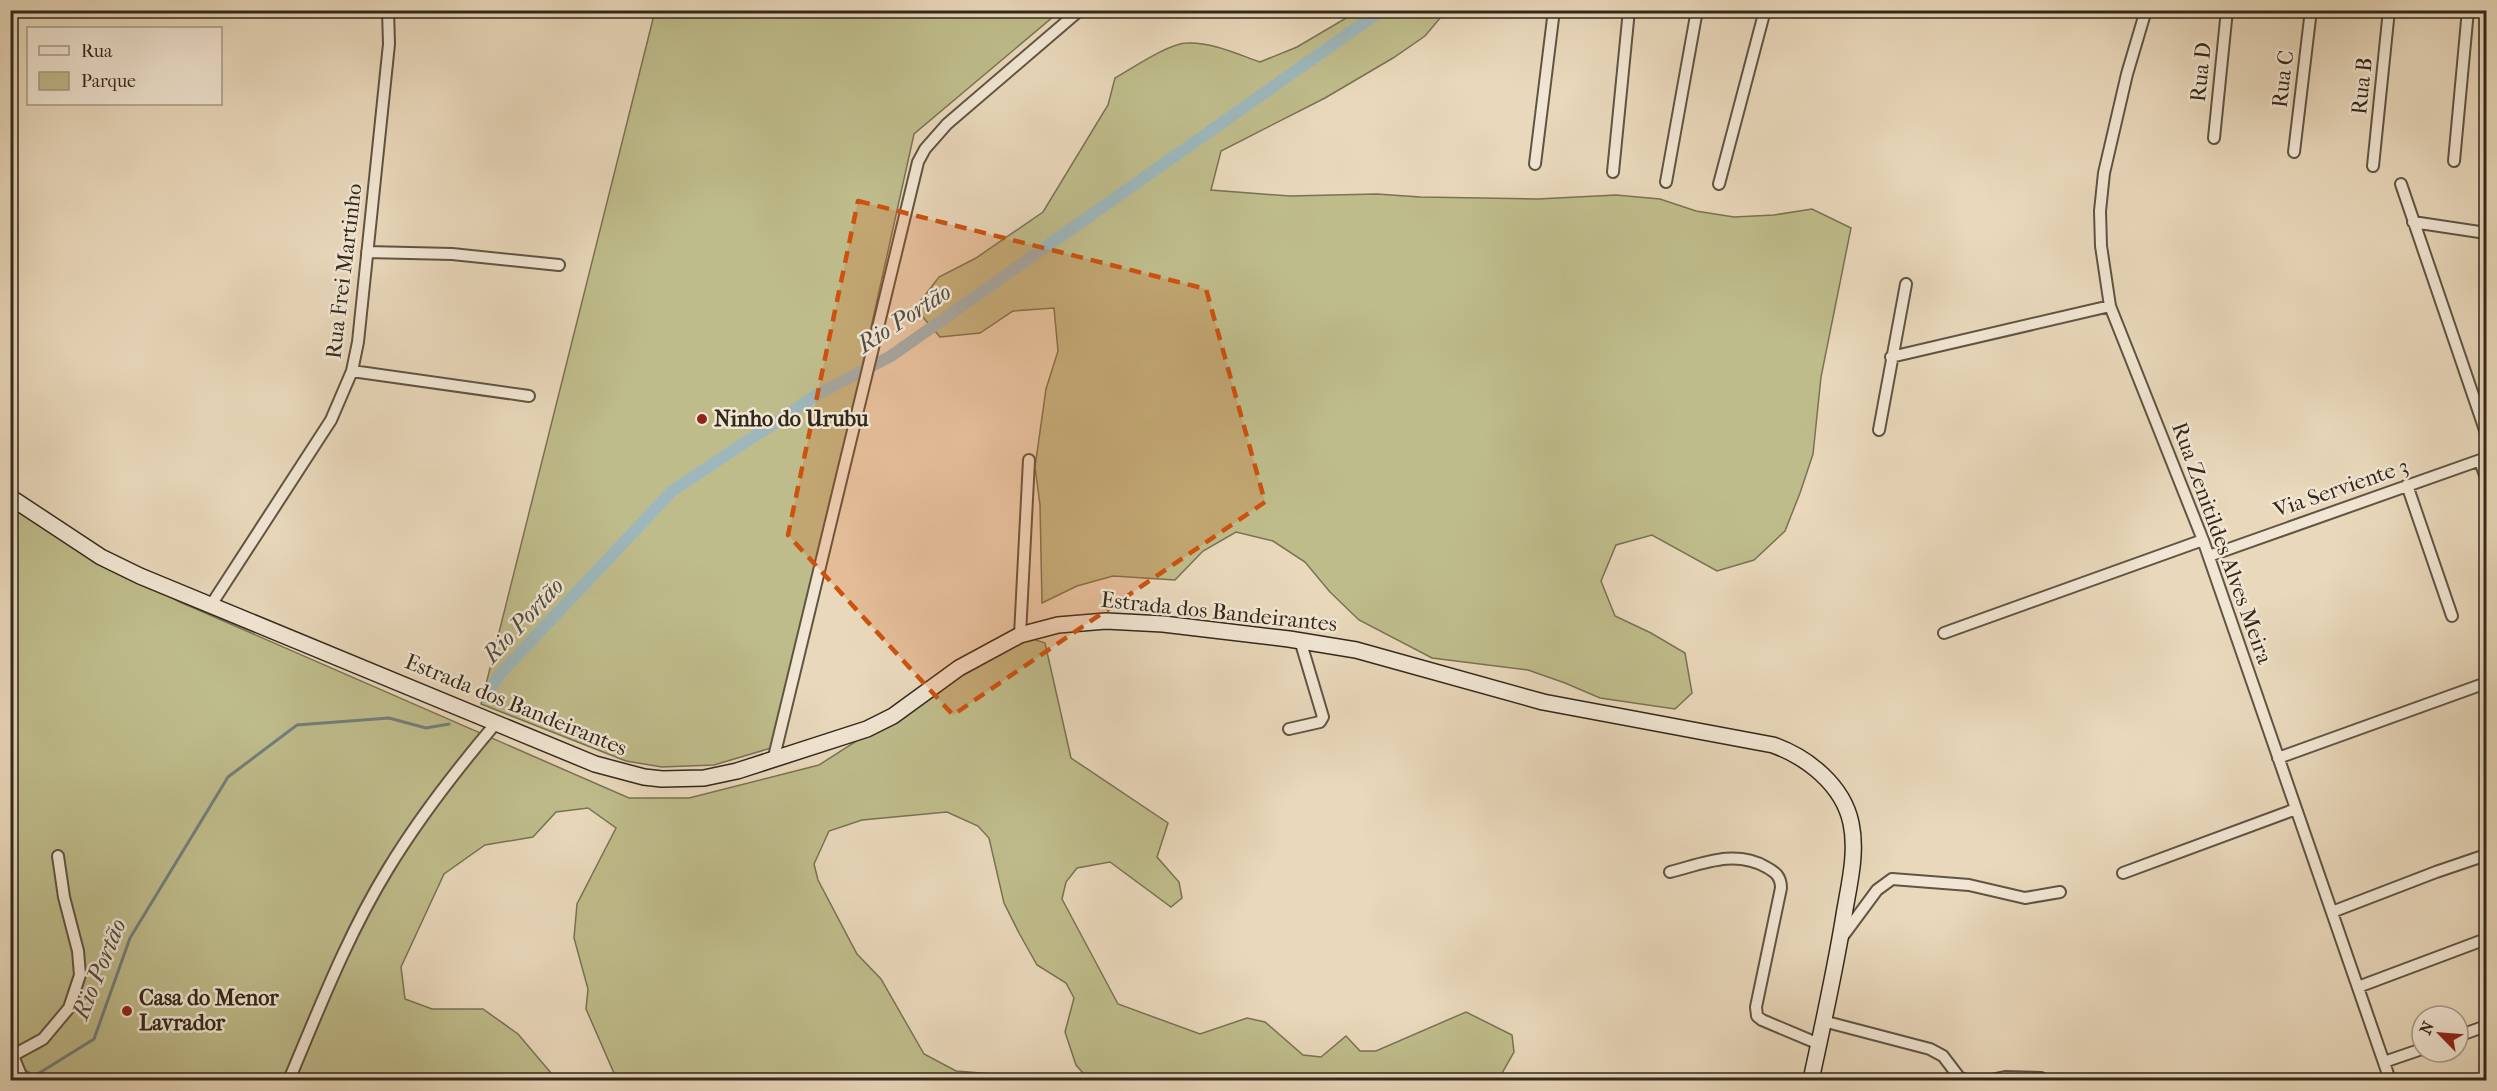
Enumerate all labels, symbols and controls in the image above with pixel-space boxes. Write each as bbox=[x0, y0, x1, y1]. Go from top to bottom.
legend bbox=[27, 27, 222, 105]
text: Rua bbox=[81, 41, 113, 62]
street label: Rua D bbox=[2185, 41, 2217, 103]
street label: Rua C bbox=[2267, 49, 2299, 109]
street label: Rua B bbox=[2346, 56, 2378, 116]
text: Parque bbox=[81, 71, 136, 92]
street label: Rua Frei Martinho bbox=[320, 182, 368, 360]
water label: Rio Portão bbox=[850, 277, 956, 360]
place label: Ninho do Urubu bbox=[714, 406, 869, 432]
marker: Ninho do Urubu bbox=[695, 412, 709, 426]
street label: Rua Zenitildes Alves Meira bbox=[2166, 419, 2278, 668]
street label: Via Serviente 3 bbox=[2269, 453, 2412, 524]
water label: Rio Portão bbox=[475, 572, 569, 670]
street label: Estrada dos Bandeirantes bbox=[1100, 587, 1338, 637]
street label: Estrada dos Bandeirantes bbox=[401, 649, 631, 761]
water label: Rio Portão bbox=[65, 915, 132, 1025]
place label: Casa do Menor Lavrador bbox=[139, 985, 279, 1036]
marker: Casa do Menor Lavrador bbox=[120, 1004, 134, 1018]
north arrow bbox=[2410, 1004, 2470, 1064]
text: N bbox=[2416, 1018, 2438, 1037]

